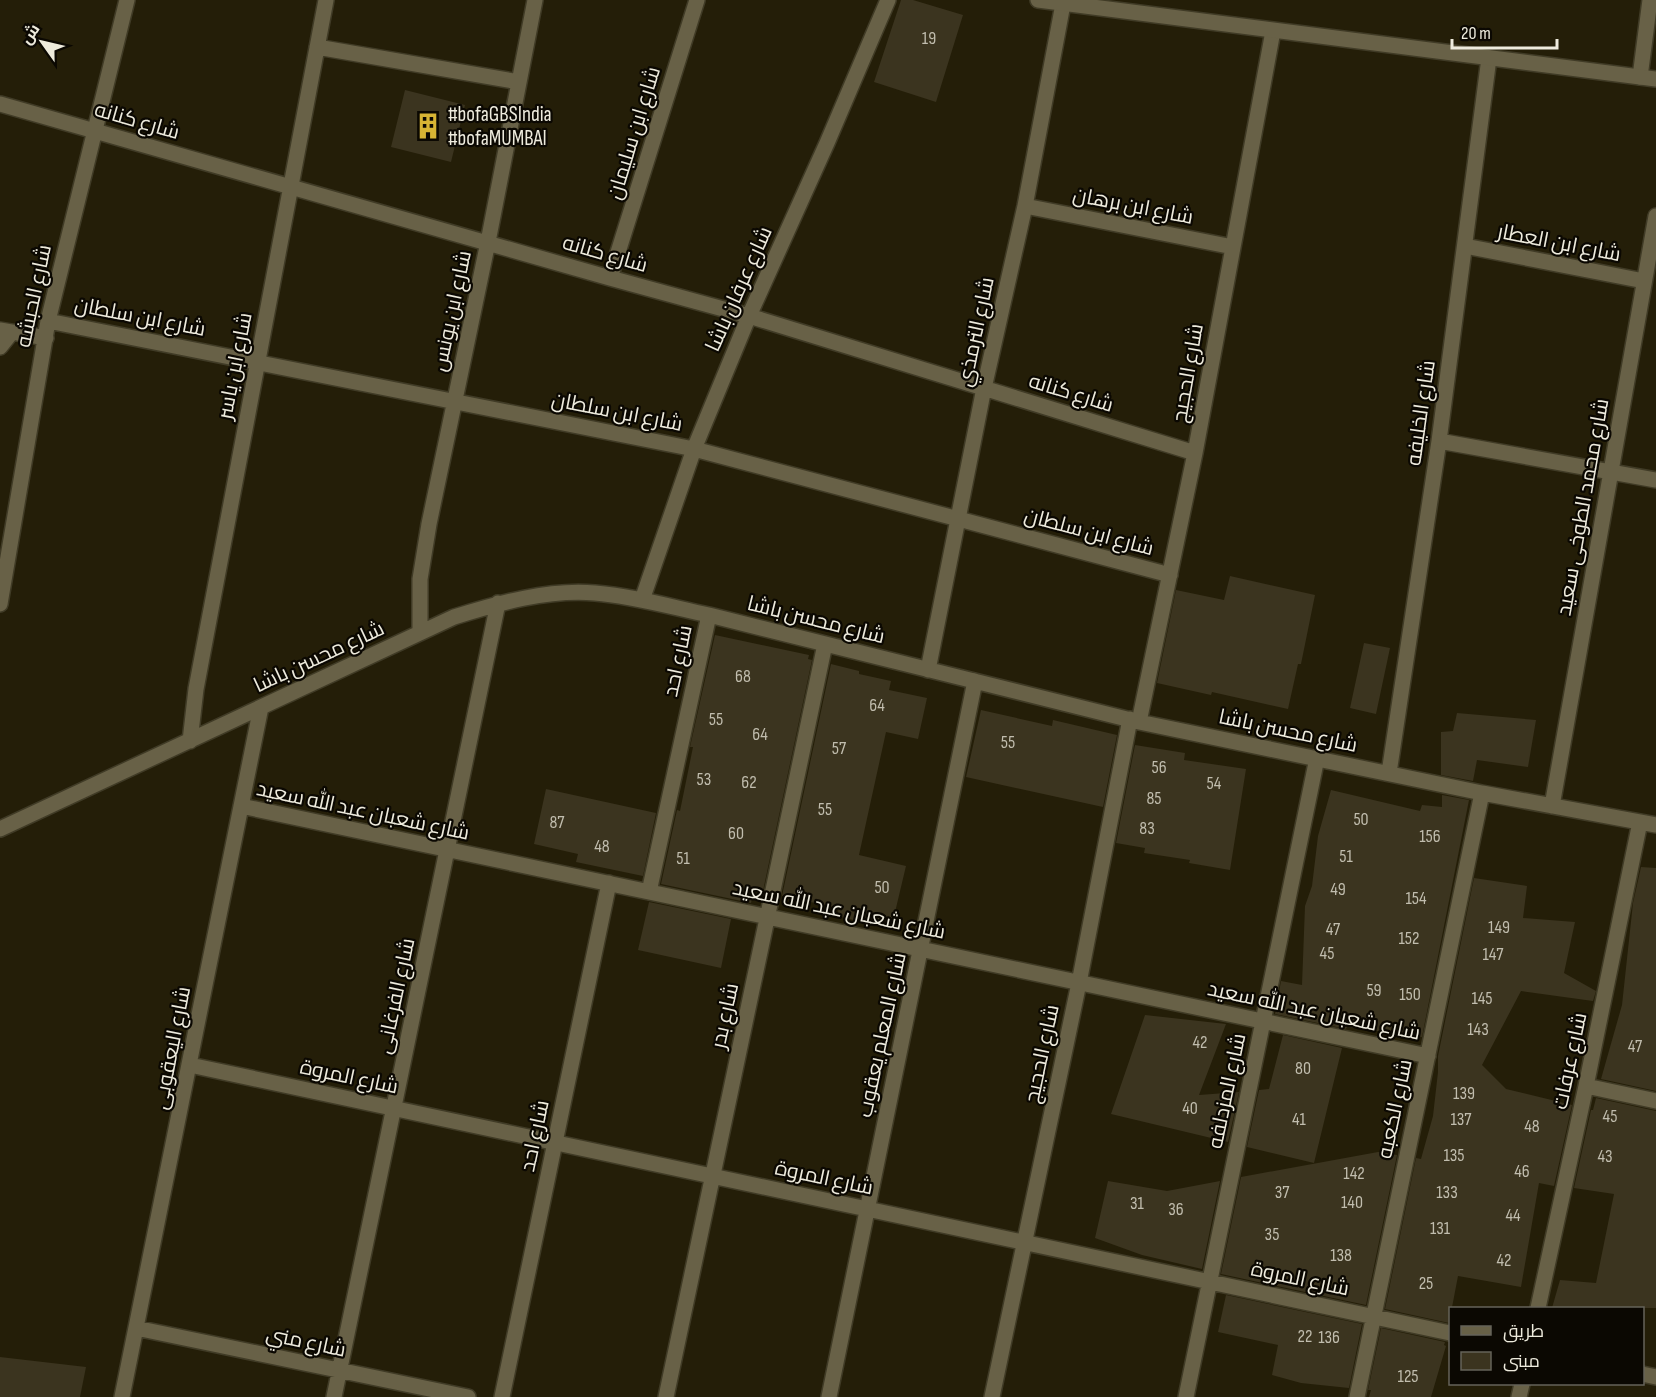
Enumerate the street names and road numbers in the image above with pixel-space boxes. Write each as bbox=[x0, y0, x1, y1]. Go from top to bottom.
street label: شارع ابن سليمان bbox=[602, 64, 667, 203]
street label: شارع كنانه bbox=[91, 97, 182, 146]
street label: شارع ابن برهان bbox=[1070, 182, 1195, 231]
street label: شارع ابن العطار bbox=[1494, 219, 1623, 268]
street label: شارع عرفان باشا bbox=[700, 223, 779, 356]
street label: شارع كنانه bbox=[559, 230, 650, 279]
street label: شارع الحبشه bbox=[11, 242, 58, 350]
street label: شارع ابن يونس bbox=[427, 248, 478, 374]
street label: شارع الترمذي bbox=[952, 275, 1003, 390]
street label: شارع ابن سلطان bbox=[72, 292, 208, 343]
street label: شارع ابن ياسر bbox=[212, 310, 259, 423]
street label: شارع الحجيج bbox=[1167, 322, 1210, 425]
street label: شارع الخليفه bbox=[1401, 359, 1442, 468]
street label: شارع كنانه bbox=[1025, 368, 1116, 419]
street label: شارع ابن سلطان bbox=[549, 387, 685, 438]
street label: شارع محمد الطوخى سعيد bbox=[1552, 397, 1615, 618]
street label: شارع ابن سلطان bbox=[1021, 503, 1156, 562]
street label: شارع محسن باشا bbox=[744, 591, 888, 650]
street label: شارع محسن باشا bbox=[250, 616, 389, 699]
street label: شارع احد bbox=[658, 623, 699, 699]
street label: شارع محسن باشا bbox=[1216, 704, 1360, 759]
street label: شارع شعبان عبد الله سعيد bbox=[254, 774, 472, 847]
street label: شارع شعبان عبد الله سعيد bbox=[730, 873, 948, 946]
street label: شارع الفرغانى bbox=[372, 936, 421, 1057]
street label: شارع المعلم يعقوب bbox=[852, 950, 913, 1120]
street label: شارع شعبان عبد الله سعيد bbox=[1205, 974, 1423, 1047]
street label: شارع بدر bbox=[706, 981, 745, 1052]
street label: شارع اليعقوبى bbox=[148, 984, 197, 1112]
street label: شارع الحجيج bbox=[1019, 1002, 1066, 1106]
street label: شارع عرفات bbox=[1548, 1010, 1593, 1112]
street label: شارع المزدلفه bbox=[1203, 1031, 1252, 1151]
street label: شارع المروة bbox=[297, 1054, 400, 1101]
street label: شارع الكعبه bbox=[1372, 1057, 1419, 1161]
street label: شارع احد bbox=[515, 1098, 556, 1174]
street label: شارع المروة bbox=[772, 1155, 875, 1202]
street label: شارع المروة bbox=[1248, 1256, 1351, 1303]
street label: شارع مني bbox=[263, 1321, 348, 1366]

